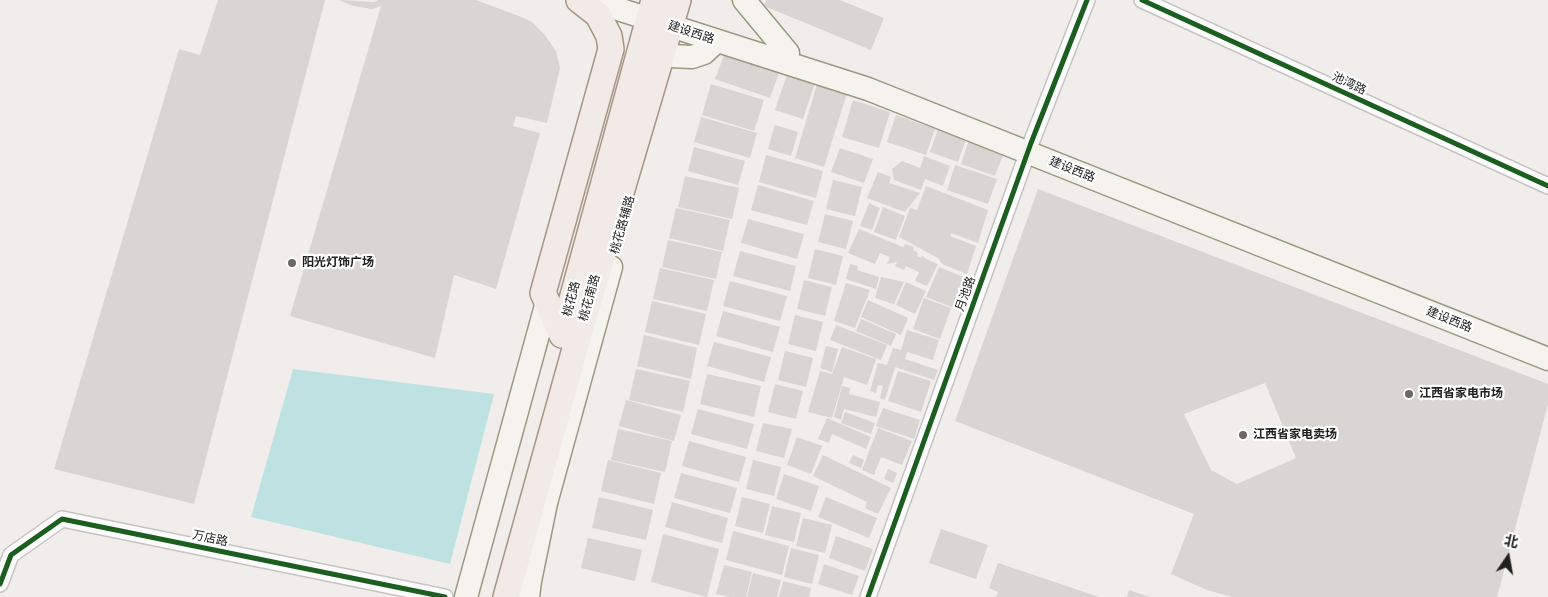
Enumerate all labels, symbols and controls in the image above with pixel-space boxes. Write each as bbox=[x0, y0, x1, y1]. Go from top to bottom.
street label: 建设西路 bbox=[666, 19, 716, 47]
street label: 池湾路 bbox=[1330, 70, 1368, 98]
street label: 建设西路 bbox=[1047, 154, 1097, 186]
street label: 桃花路辅路 bbox=[608, 194, 638, 256]
place label: 阳光灯饰广场 bbox=[302, 256, 374, 270]
marker: 阳光灯饰广场 bbox=[286, 257, 298, 269]
street label: 桃花南路 bbox=[576, 273, 604, 323]
street label: 月池路 bbox=[953, 275, 979, 313]
street label: 桃花路 bbox=[560, 280, 584, 318]
street label: 建设西路 bbox=[1424, 304, 1474, 336]
place label: 江西省家电市场 bbox=[1419, 387, 1503, 401]
marker: 江西省家电市场 bbox=[1403, 388, 1415, 400]
place label: 江西省家电卖场 bbox=[1253, 428, 1337, 442]
marker: 江西省家电卖场 bbox=[1237, 429, 1249, 441]
street label: 万店路 bbox=[191, 528, 229, 550]
north arrow bbox=[1483, 532, 1533, 582]
text: 北 bbox=[1503, 532, 1520, 552]

